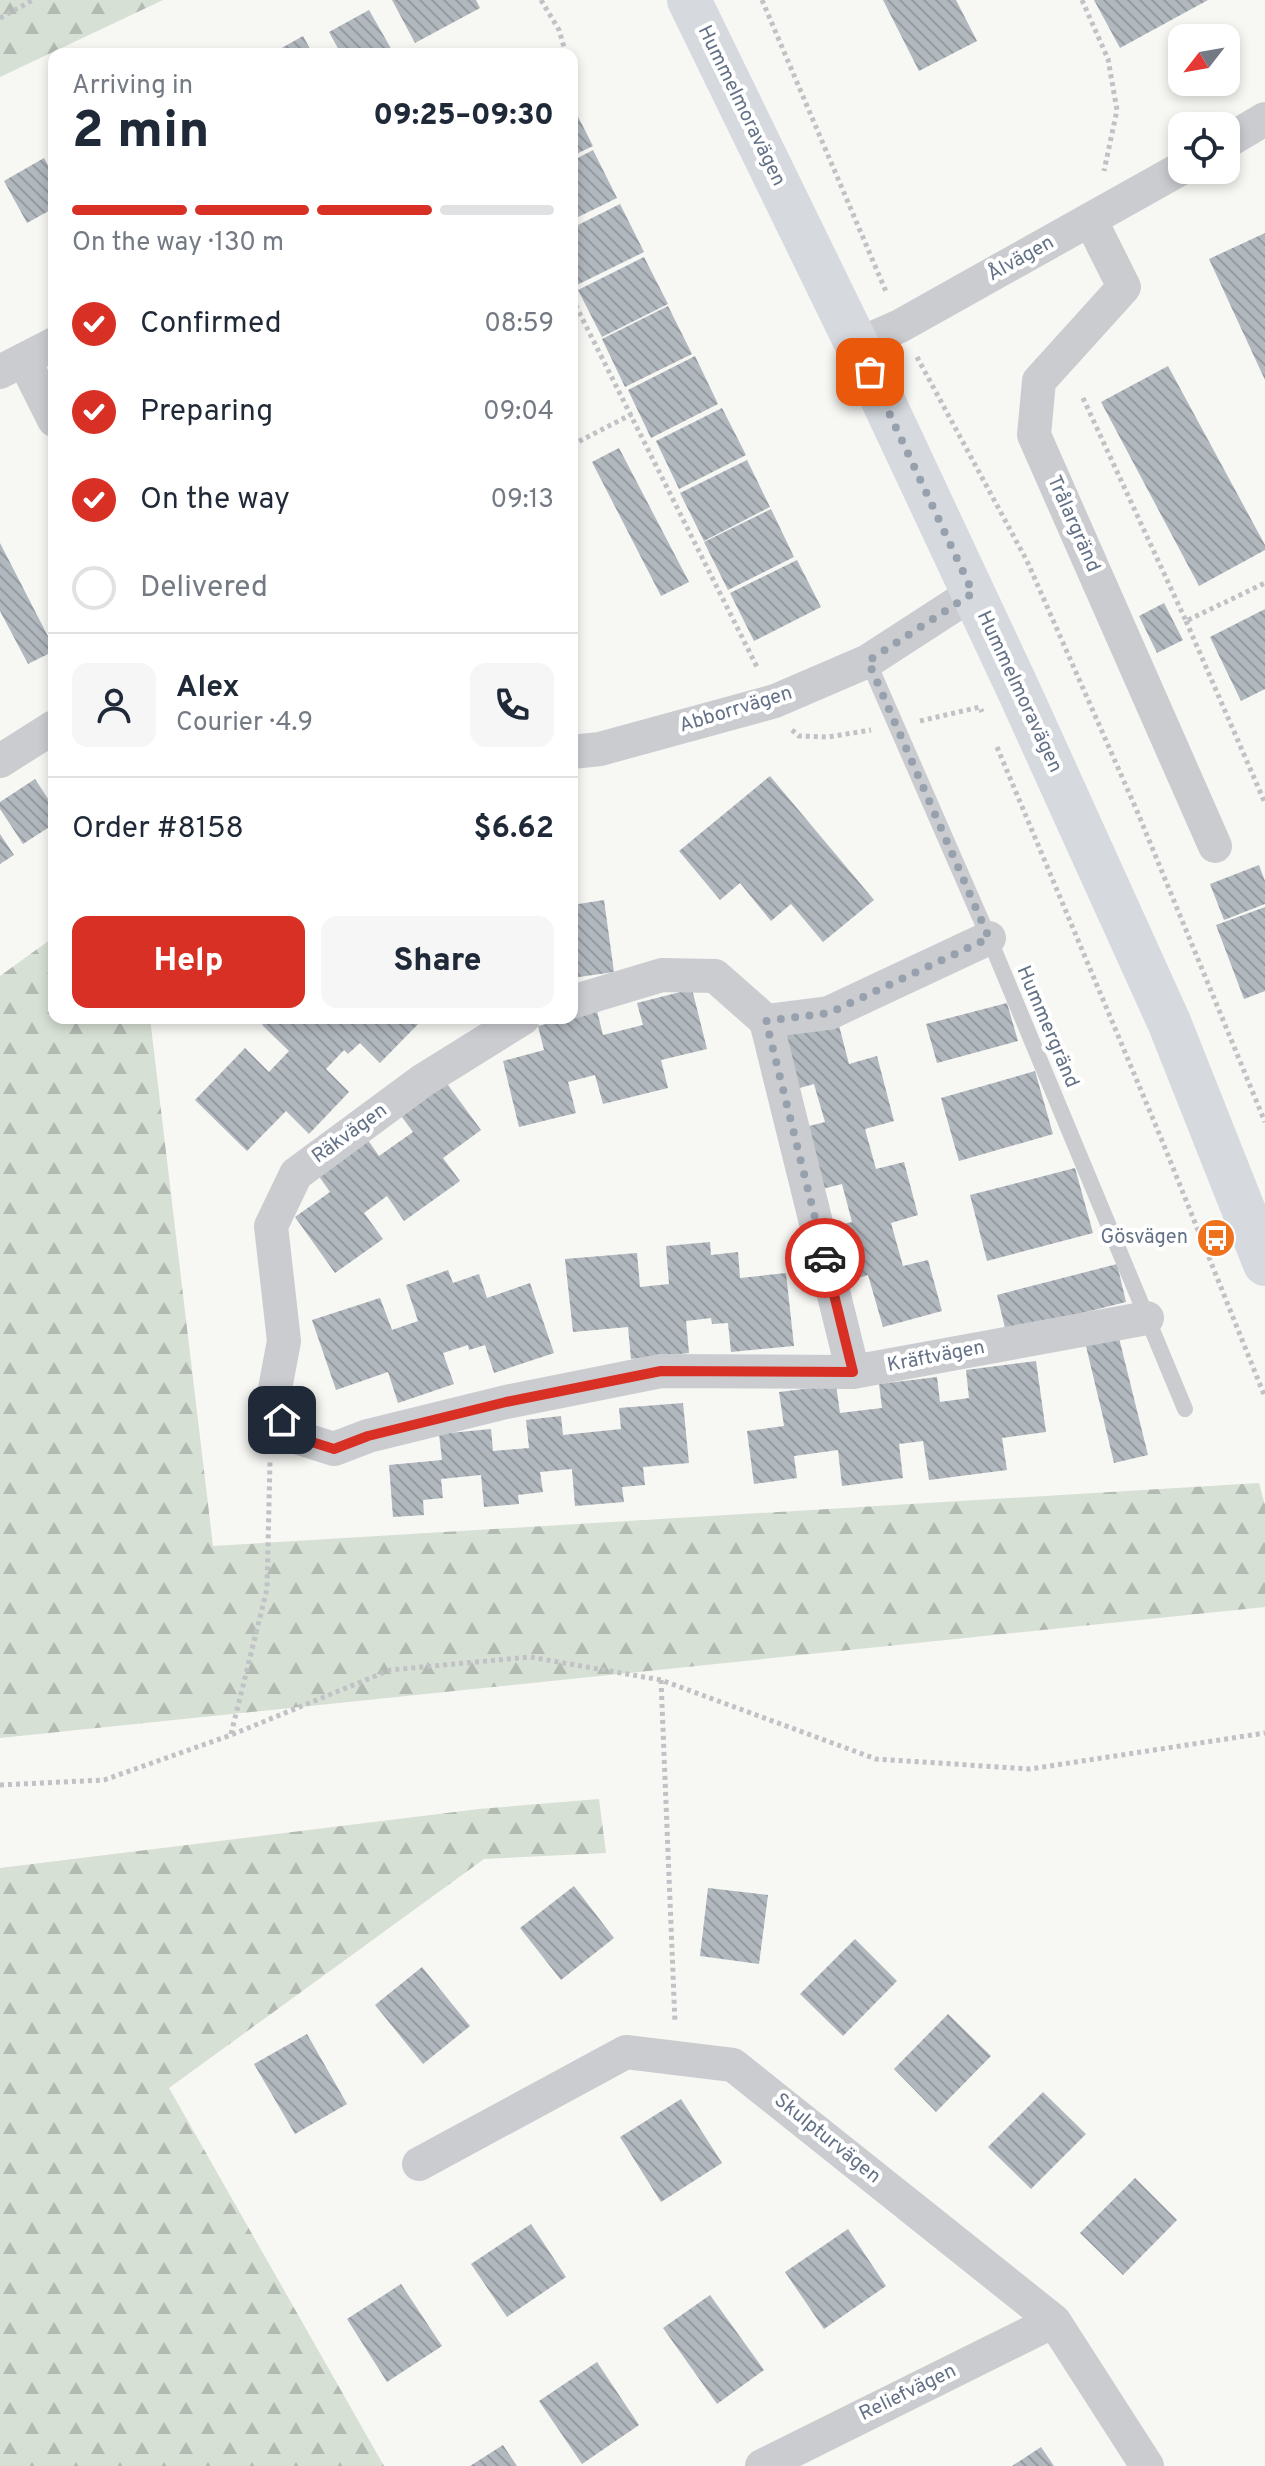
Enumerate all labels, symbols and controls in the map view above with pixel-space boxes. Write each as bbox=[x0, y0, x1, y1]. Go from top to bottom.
street label: Hummelmoravägen bbox=[691, 21, 791, 191]
north arrow bbox=[1168, 24, 1240, 96]
map controls bbox=[1168, 24, 1240, 184]
text: Arriving in bbox=[72, 70, 193, 103]
text: 09:25–09:30 bbox=[373, 98, 554, 135]
text: 2 min bbox=[72, 100, 210, 166]
button: locate bbox=[1168, 112, 1240, 184]
text: On the way · 130 m bbox=[72, 227, 284, 260]
street label: Ålvägen bbox=[982, 229, 1059, 288]
icon: check bbox=[72, 302, 116, 346]
text: Confirmed bbox=[140, 306, 282, 343]
text: 08:59 bbox=[484, 308, 554, 341]
pin bbox=[836, 338, 904, 406]
icon: bag bbox=[848, 350, 892, 394]
icon: check bbox=[72, 390, 116, 434]
text: Preparing bbox=[140, 394, 273, 431]
text: 09:04 bbox=[483, 396, 554, 429]
street label: Trålargränd bbox=[1040, 472, 1106, 576]
icon: check bbox=[72, 478, 116, 522]
text: On the way bbox=[140, 482, 290, 519]
text: 09:13 bbox=[491, 484, 554, 517]
text: Delivered bbox=[140, 570, 268, 607]
street label: Hummelmoravägen bbox=[970, 607, 1068, 777]
button: person bbox=[72, 663, 156, 747]
button: phone bbox=[470, 663, 554, 747]
text: Alex bbox=[176, 670, 240, 707]
street label: Abborrvägen bbox=[676, 680, 796, 740]
text: Courier · 4.9 bbox=[176, 707, 313, 740]
text: Order #8158 bbox=[72, 811, 244, 848]
text: $6.62 bbox=[473, 811, 554, 848]
button: Help bbox=[72, 916, 305, 1008]
button: Share bbox=[321, 916, 554, 1008]
street label: Hummergränd bbox=[1010, 962, 1084, 1092]
street label: Räkvägen bbox=[307, 1098, 393, 1170]
bus stop icon: Gösvägen bbox=[1195, 1217, 1237, 1259]
courier bbox=[785, 1218, 865, 1298]
place label: Gösvägen bbox=[1101, 1225, 1188, 1251]
icon: car bbox=[803, 1236, 847, 1280]
street label: Kräftvägen bbox=[885, 1335, 987, 1379]
pin bbox=[248, 1386, 316, 1454]
icon: home bbox=[260, 1398, 304, 1442]
street label: Skulpturvägen bbox=[768, 2088, 886, 2190]
street label: Reliefvägen bbox=[855, 2358, 961, 2428]

